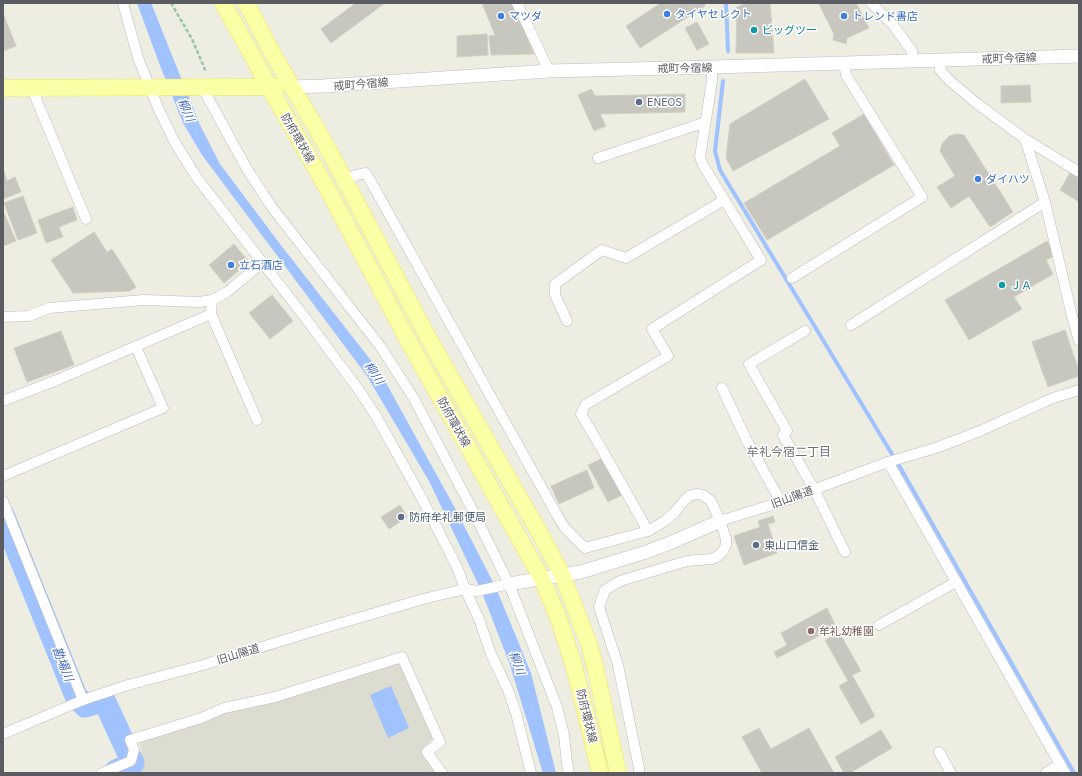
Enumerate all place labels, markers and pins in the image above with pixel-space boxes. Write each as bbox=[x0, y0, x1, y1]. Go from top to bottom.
place label: タイヤセレクト bbox=[675, 7, 752, 21]
place label: マツダ bbox=[509, 9, 542, 23]
marker: タイヤセレクト bbox=[662, 9, 672, 19]
place label: トレンド書店 bbox=[852, 9, 918, 23]
marker: マツダ bbox=[496, 11, 506, 21]
marker: トレンド書店 bbox=[839, 11, 849, 21]
place label: ビッグツー bbox=[762, 23, 817, 37]
marker: ビッグツー bbox=[749, 25, 759, 35]
place label: ENEOS bbox=[647, 95, 682, 109]
marker: ENEOS bbox=[634, 97, 644, 107]
place label: ダイハツ bbox=[986, 172, 1030, 186]
marker: ダイハツ bbox=[973, 174, 983, 184]
place label: 立石酒店 bbox=[239, 258, 283, 272]
marker: 立石酒店 bbox=[226, 260, 236, 270]
place label: ＪＡ bbox=[1010, 278, 1032, 292]
marker: ＪＡ bbox=[997, 280, 1007, 290]
place label: 防府牟礼郵便局 bbox=[409, 510, 486, 524]
marker: 防府牟礼郵便局 bbox=[396, 512, 406, 522]
place label: 東山口信金 bbox=[764, 538, 819, 552]
marker: 東山口信金 bbox=[751, 540, 761, 550]
place label: 牟礼幼稚園 bbox=[819, 624, 874, 638]
marker: 牟礼幼稚園 bbox=[806, 626, 816, 636]

